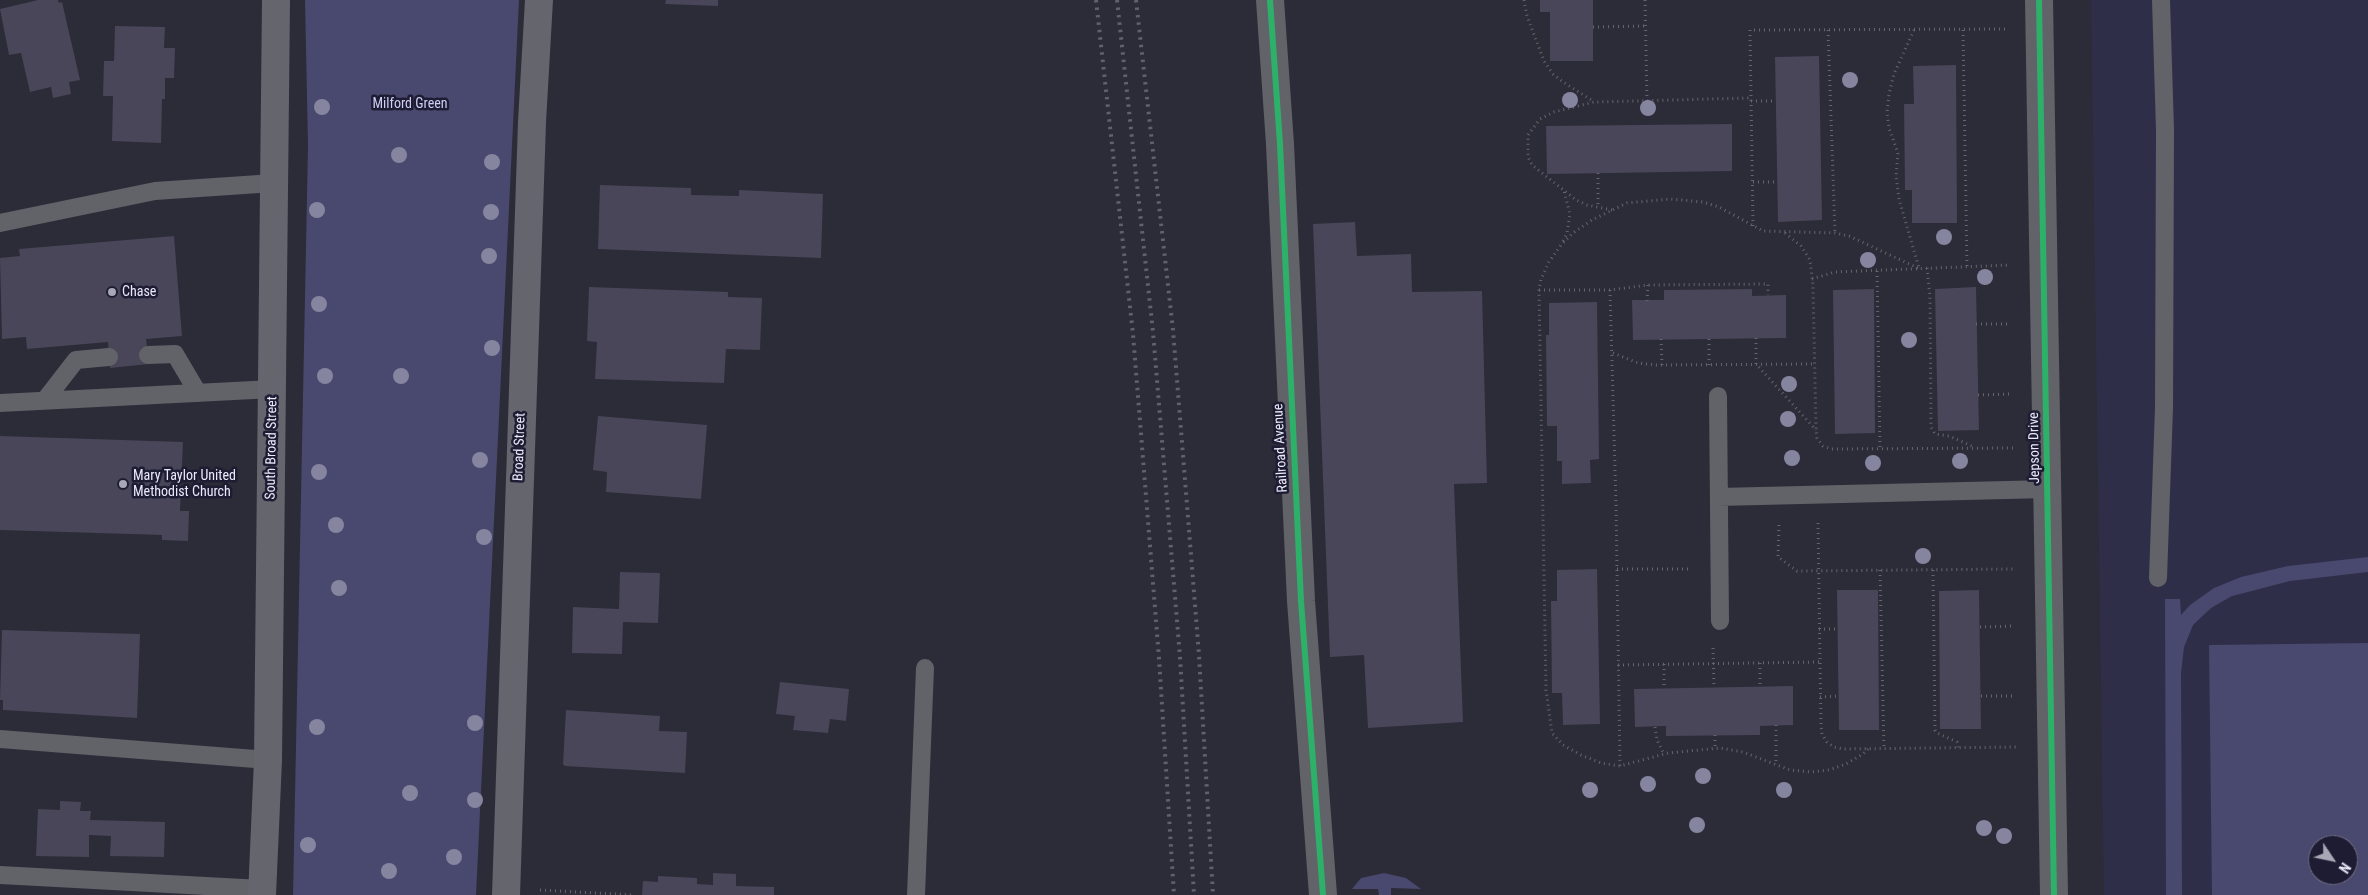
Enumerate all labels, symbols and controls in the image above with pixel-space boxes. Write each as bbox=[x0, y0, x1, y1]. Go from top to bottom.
park label: Milford Green bbox=[372, 96, 448, 112]
place label: Chase bbox=[122, 284, 156, 300]
marker: Chase bbox=[106, 286, 118, 298]
street label: South Broad Street bbox=[263, 396, 281, 500]
street label: Railroad Avenue bbox=[1270, 403, 1292, 493]
street label: Broad Street bbox=[510, 412, 530, 482]
street label: Jepson Drive bbox=[2026, 412, 2044, 484]
place label: Mary Taylor United Methodist Church bbox=[133, 468, 236, 501]
marker: Mary Taylor United Methodist Church bbox=[117, 478, 129, 490]
north arrow bbox=[2308, 835, 2358, 885]
text: N bbox=[2336, 860, 2354, 876]

